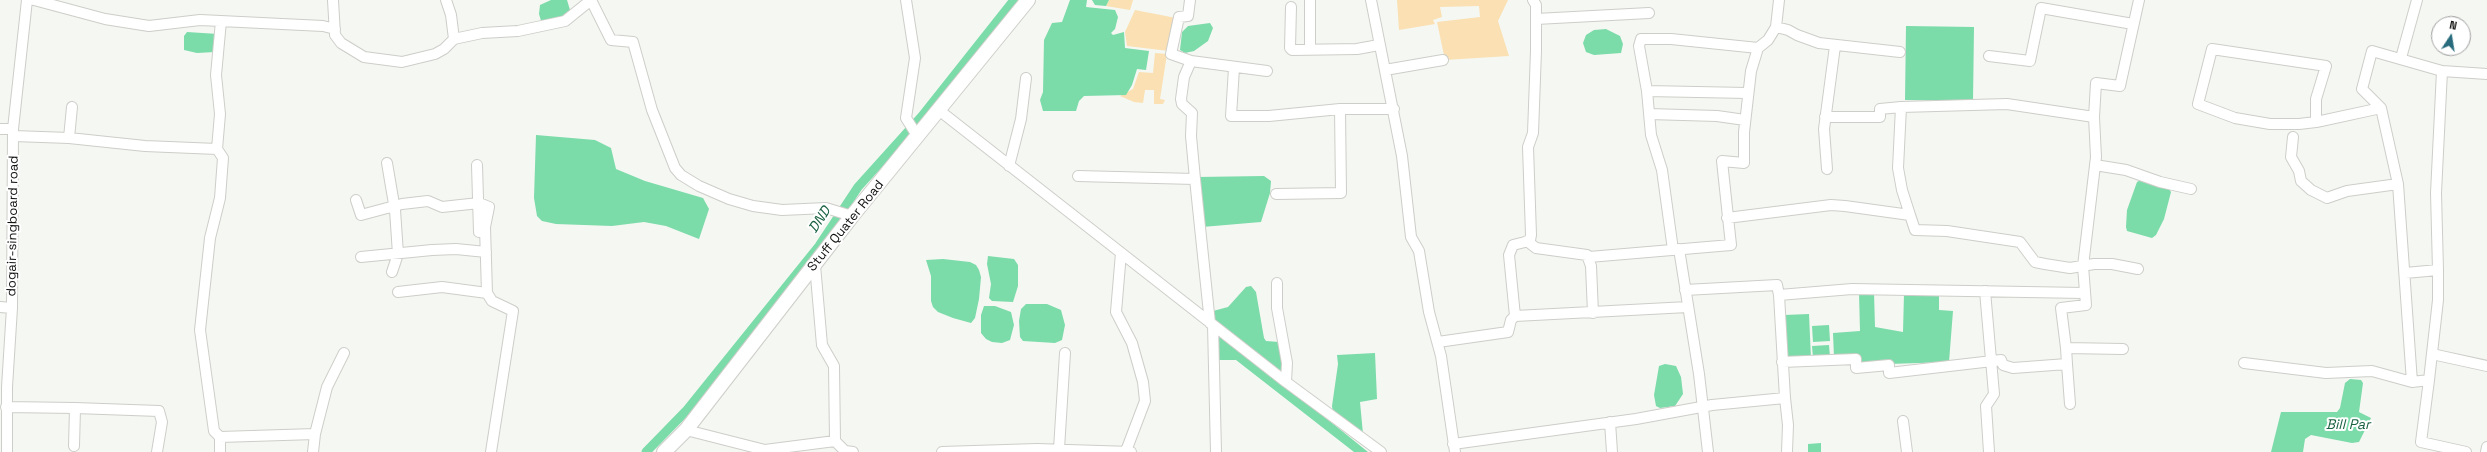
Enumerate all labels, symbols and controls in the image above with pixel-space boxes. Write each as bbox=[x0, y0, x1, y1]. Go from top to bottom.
north arrow bbox=[2431, 16, 2471, 56]
text: N bbox=[2448, 18, 2458, 33]
street label: dogair-singboard road bbox=[4, 155, 22, 297]
street label: Stuff Quater Road bbox=[805, 177, 887, 275]
water label: DND bbox=[805, 204, 835, 236]
water label: Bill Par bbox=[2326, 417, 2370, 433]

